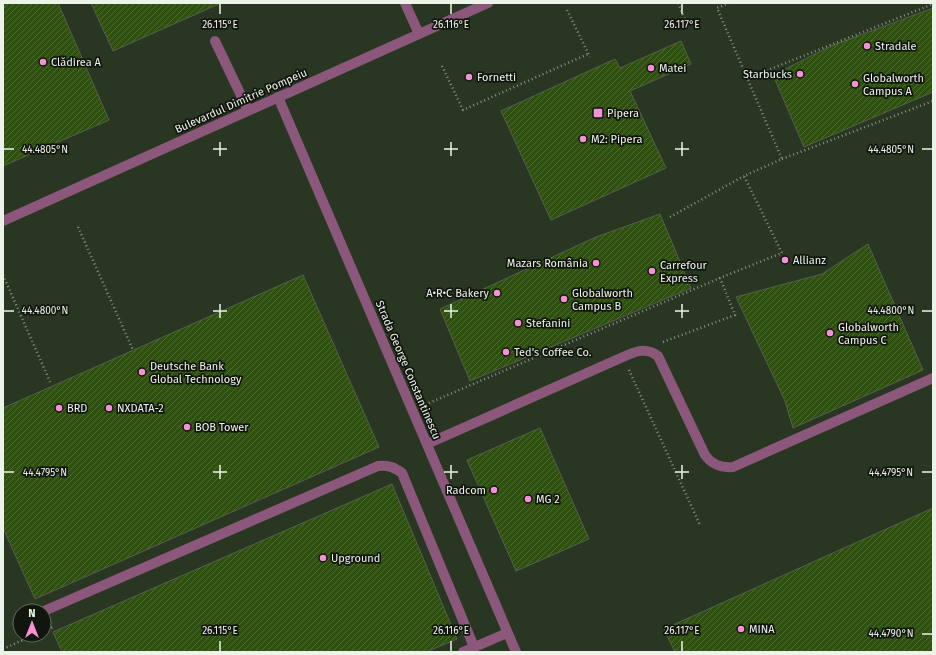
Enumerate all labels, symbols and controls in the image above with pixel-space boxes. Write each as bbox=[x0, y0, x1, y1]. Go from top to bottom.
text: 26.115°E bbox=[202, 19, 238, 31]
text: 26.116°E bbox=[433, 19, 469, 31]
text: 26.117°E bbox=[664, 19, 700, 31]
place label: Stradale bbox=[875, 40, 916, 53]
marker: Stradale bbox=[862, 41, 872, 51]
place label: Clădirea A bbox=[51, 56, 102, 69]
marker: Clădirea A bbox=[38, 57, 48, 67]
place label: Matei bbox=[659, 62, 686, 75]
marker: Matei bbox=[646, 63, 656, 73]
street label: Bulevardul Dimitrie Pompeiu bbox=[173, 66, 309, 136]
place label: Starbucks bbox=[743, 68, 792, 81]
marker: Starbucks bbox=[795, 69, 805, 79]
place label: Fornetti bbox=[477, 71, 516, 84]
marker: Fornetti bbox=[464, 72, 474, 82]
place label: Globalworth Campus A bbox=[863, 72, 924, 98]
marker: Globalworth Campus A bbox=[850, 79, 860, 89]
marker: Pipera bbox=[592, 107, 604, 119]
place label: Pipera bbox=[607, 107, 639, 120]
place label: M2: Pipera bbox=[591, 133, 642, 146]
marker: M2: Pipera bbox=[578, 134, 588, 144]
text: 44.4805°N bbox=[22, 144, 68, 156]
text: 44.4805°N bbox=[868, 144, 914, 156]
place label: Allianz bbox=[793, 254, 826, 267]
marker: Allianz bbox=[780, 255, 790, 265]
place label: Mazars România bbox=[507, 257, 588, 270]
marker: Mazars România bbox=[591, 258, 601, 268]
place label: Carrefour Express bbox=[660, 259, 708, 285]
marker: Carrefour Express bbox=[647, 266, 657, 276]
place label: A•R•C Bakery bbox=[426, 287, 490, 300]
place label: Globalworth Campus B bbox=[572, 287, 633, 313]
marker: A•R•C Bakery bbox=[492, 288, 502, 298]
marker: Globalworth Campus B bbox=[559, 294, 569, 304]
street label: Strada George Constantinescu bbox=[373, 299, 443, 441]
text: 44.4800°N bbox=[22, 305, 68, 317]
text: 44.4800°N bbox=[868, 305, 914, 317]
place label: Stefanini bbox=[526, 317, 570, 330]
marker: Stefanini bbox=[513, 318, 523, 328]
place label: Globalworth Campus C bbox=[838, 321, 899, 347]
marker: Globalworth Campus C bbox=[825, 328, 835, 338]
place label: Ted's Coffee Co. bbox=[514, 346, 592, 359]
marker: Ted's Coffee Co. bbox=[501, 347, 511, 357]
place label: Deutsche Bank Global Technology bbox=[150, 360, 242, 386]
marker: Deutsche Bank Global Technology bbox=[137, 367, 147, 377]
place label: BRD bbox=[67, 402, 87, 415]
place label: NXDATA-2 bbox=[117, 402, 164, 415]
marker: BRD bbox=[54, 403, 64, 413]
marker: NXDATA-2 bbox=[104, 403, 114, 413]
place label: BOB Tower bbox=[195, 421, 249, 434]
marker: BOB Tower bbox=[182, 422, 192, 432]
text: 44.4795°N bbox=[23, 467, 67, 479]
text: 44.4795°N bbox=[869, 467, 913, 479]
place label: Radcom bbox=[446, 484, 486, 497]
marker: Radcom bbox=[489, 485, 499, 495]
place label: MG 2 bbox=[536, 493, 560, 506]
marker: MG 2 bbox=[523, 494, 533, 504]
place label: Upground bbox=[331, 552, 380, 565]
marker: Upground bbox=[318, 553, 328, 563]
north arrow bbox=[12, 603, 52, 643]
text: N bbox=[28, 607, 36, 620]
place label: MINA bbox=[749, 623, 775, 636]
marker: MINA bbox=[736, 624, 746, 634]
text: 26.115°E bbox=[202, 625, 238, 637]
text: 26.116°E bbox=[433, 625, 469, 637]
text: 26.117°E bbox=[664, 625, 700, 637]
text: 44.4790°N bbox=[869, 628, 913, 640]

